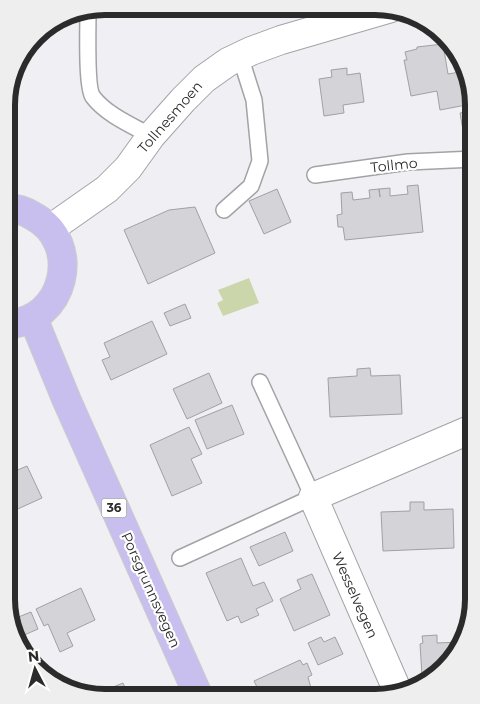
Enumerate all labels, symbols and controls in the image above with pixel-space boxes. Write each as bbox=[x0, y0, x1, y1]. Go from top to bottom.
street label: Tollnesmoen bbox=[134, 77, 206, 157]
street label: Tollmo bbox=[370, 154, 419, 176]
road number: 36 bbox=[102, 498, 126, 518]
street label: Porsgrunnsvegen bbox=[117, 529, 185, 651]
street label: Wesselvegen bbox=[328, 549, 382, 641]
north arrow bbox=[10, 644, 60, 694]
text: N bbox=[27, 647, 40, 666]

